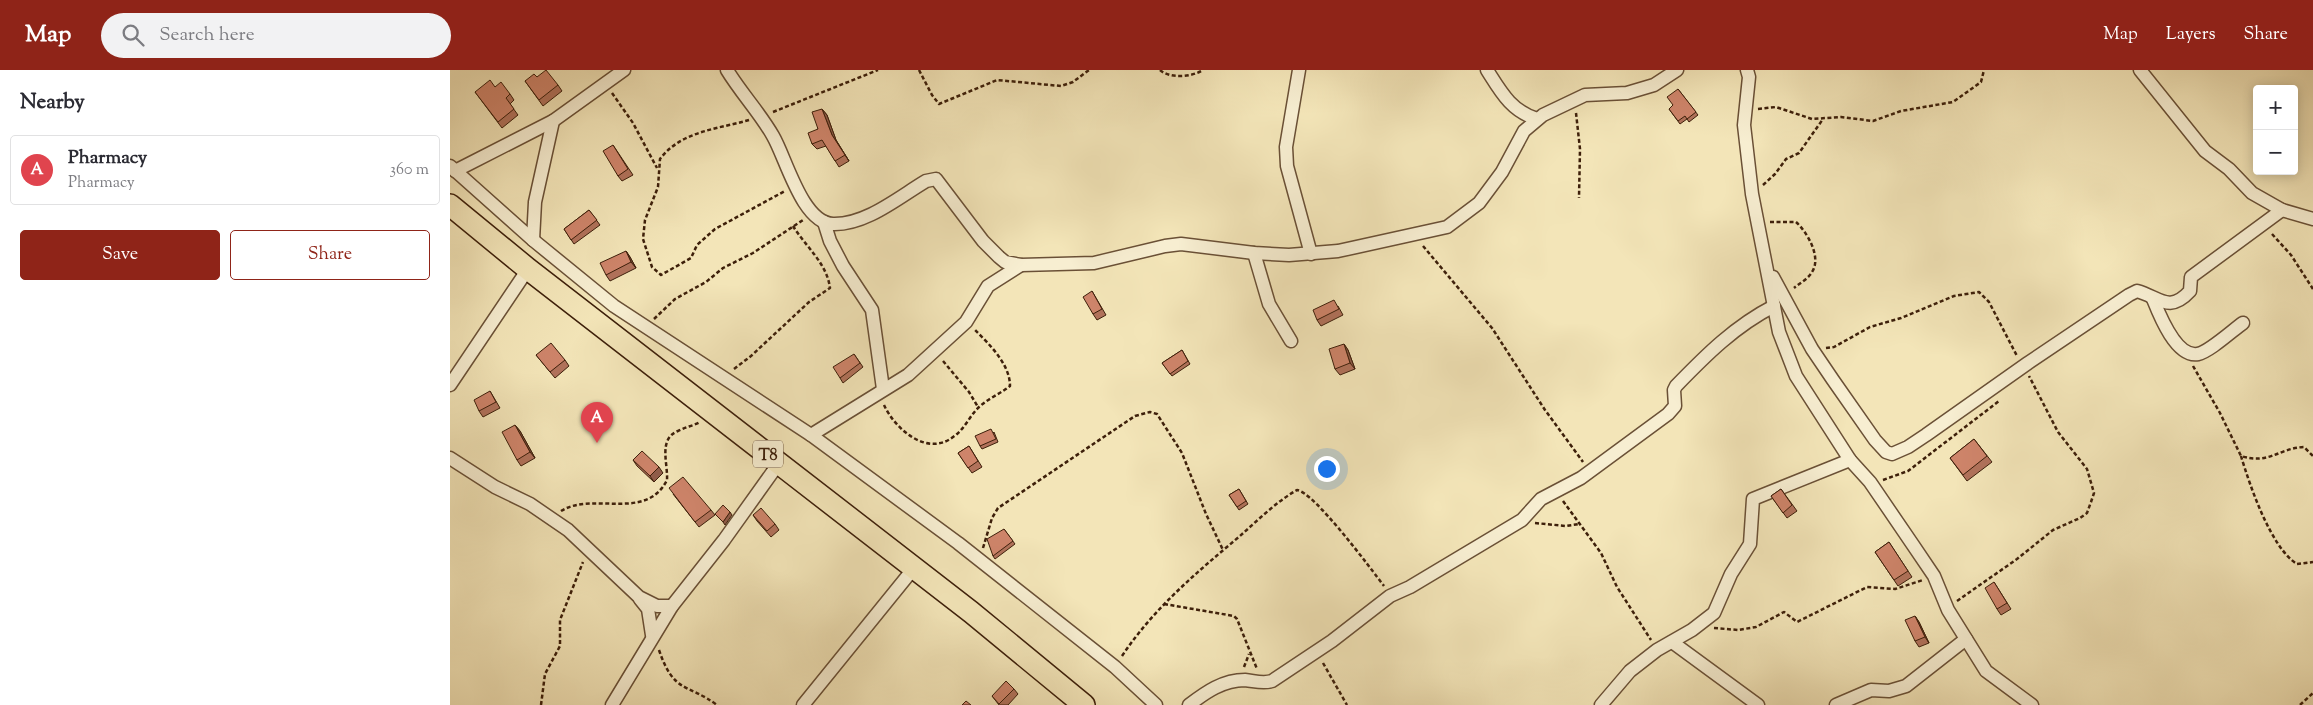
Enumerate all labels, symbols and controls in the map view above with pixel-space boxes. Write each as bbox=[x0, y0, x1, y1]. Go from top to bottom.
search box bbox=[101, 13, 451, 58]
text: Map bbox=[25, 18, 71, 52]
icon: search bbox=[119, 21, 147, 49]
text: Search here bbox=[159, 22, 255, 49]
text: Map bbox=[2103, 22, 2138, 48]
text: Layers bbox=[2166, 22, 2216, 48]
text: Share bbox=[2244, 22, 2288, 48]
map controls bbox=[2253, 85, 2298, 175]
button: + bbox=[2253, 85, 2298, 130]
text: Nearby bbox=[20, 88, 85, 118]
button: − bbox=[2253, 130, 2298, 175]
text: Pharmacy bbox=[68, 145, 147, 172]
text: A bbox=[31, 159, 44, 182]
text: 360 m bbox=[390, 159, 429, 182]
text: Pharmacy bbox=[68, 172, 135, 195]
button: Save bbox=[20, 230, 220, 280]
button: Share bbox=[230, 230, 430, 280]
pin: A bbox=[581, 402, 613, 443]
road number: T8 bbox=[753, 440, 783, 468]
your location bbox=[1314, 456, 1340, 482]

